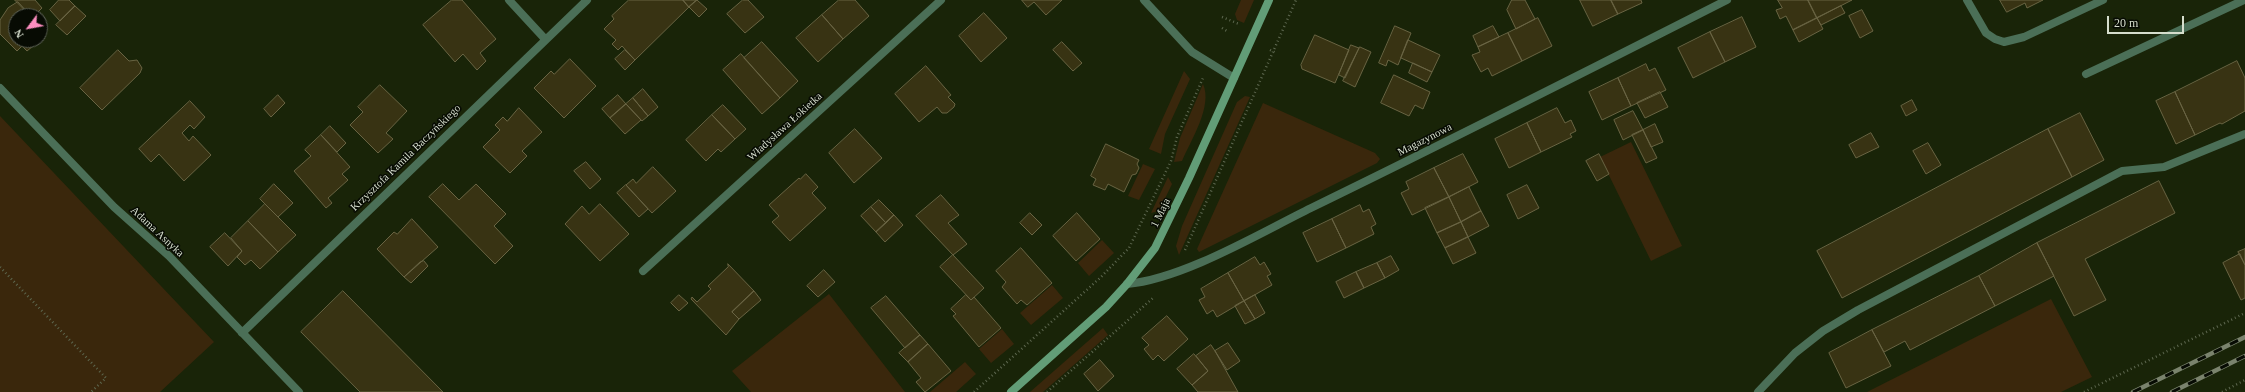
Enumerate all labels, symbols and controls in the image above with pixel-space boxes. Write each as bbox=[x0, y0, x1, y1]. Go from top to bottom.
north arrow bbox=[8, 8, 48, 48]
scale bar bbox=[2109, 8, 2186, 34]
text: 20 m bbox=[2114, 16, 2138, 30]
text: N bbox=[11, 27, 26, 40]
street label: Władysława Łokietka bbox=[745, 90, 825, 164]
street label: Krzysztofa Kamila Baczyńskiego bbox=[348, 102, 464, 214]
street label: Magazynowa bbox=[1396, 121, 1454, 159]
street label: 1 Maja bbox=[1148, 196, 1174, 230]
street label: Adama Asnyka bbox=[128, 204, 186, 260]

